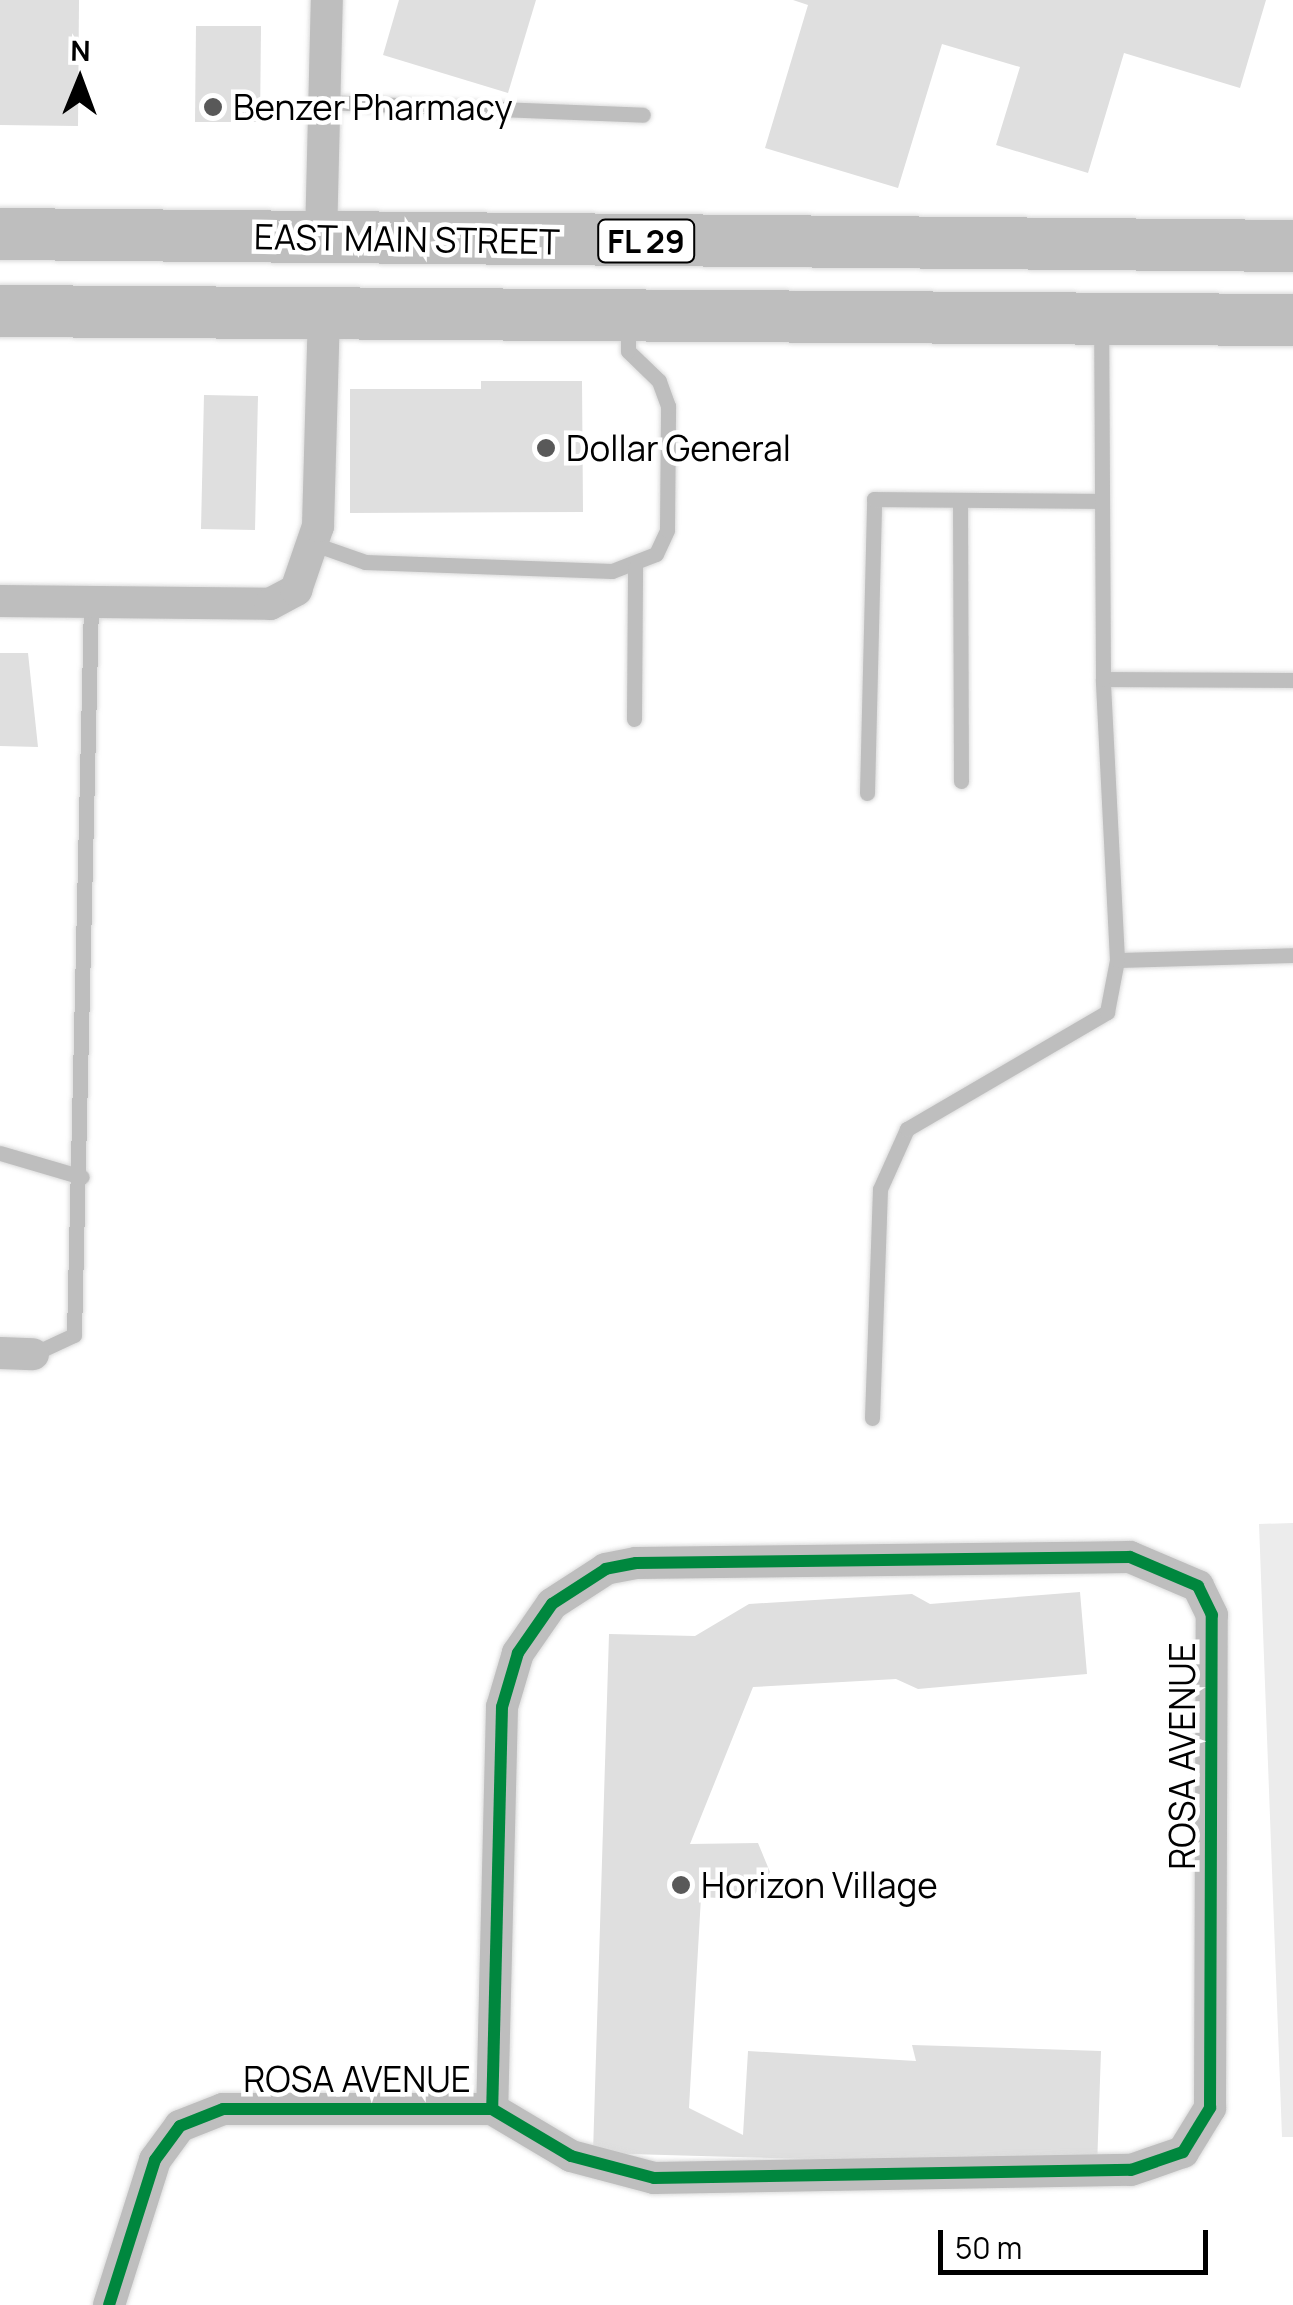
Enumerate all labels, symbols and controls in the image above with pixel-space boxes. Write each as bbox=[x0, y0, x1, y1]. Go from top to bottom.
north arrow bbox=[30, 30, 130, 130]
text: N bbox=[70, 31, 91, 69]
place label: Benzer Pharmacy bbox=[233, 86, 513, 128]
marker: Benzer Pharmacy bbox=[202, 96, 224, 118]
road number: FL 29 bbox=[596, 214, 696, 268]
street label: EAST MAIN STREET bbox=[253, 215, 561, 263]
place label: Dollar General bbox=[566, 427, 791, 469]
marker: Dollar General bbox=[535, 437, 557, 459]
street label: ROSA AVENUE bbox=[1161, 1642, 1203, 1870]
place label: Horizon Village bbox=[701, 1864, 938, 1906]
marker: Horizon Village bbox=[670, 1874, 692, 1896]
street label: ROSA AVENUE bbox=[243, 2058, 471, 2100]
scale bar bbox=[943, 2210, 1213, 2272]
text: 50 m bbox=[955, 2227, 1022, 2268]

